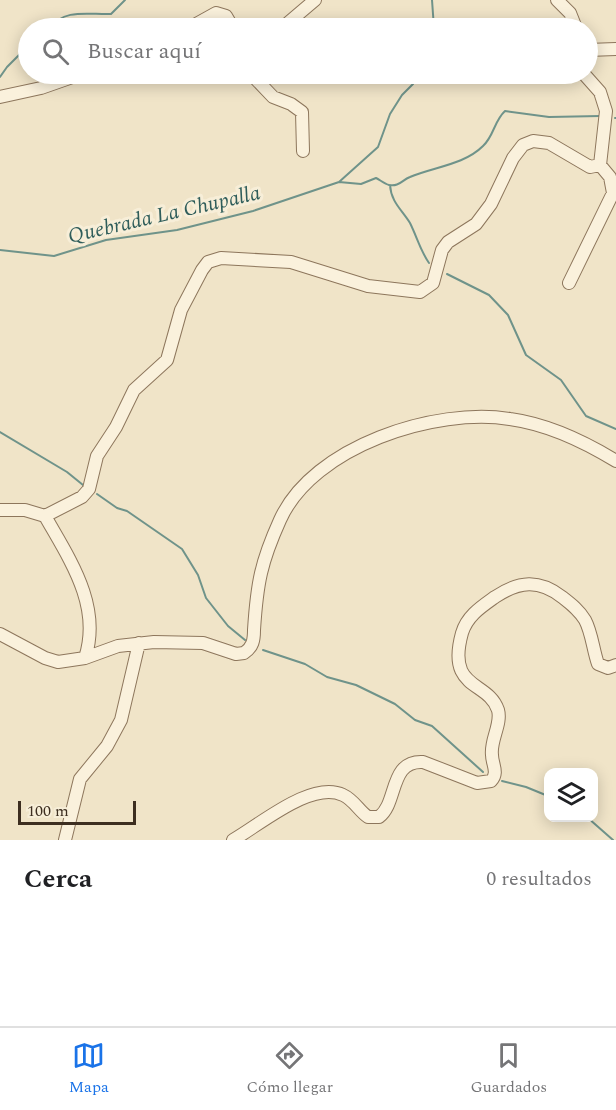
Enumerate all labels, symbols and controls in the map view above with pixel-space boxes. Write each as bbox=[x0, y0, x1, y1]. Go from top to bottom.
search box bbox=[18, 18, 598, 84]
icon: search bbox=[39, 35, 72, 68]
text: Buscar aquí bbox=[87, 35, 201, 68]
water label: Quebrada La Chupalla bbox=[65, 177, 264, 253]
map controls bbox=[544, 768, 598, 822]
button: layers bbox=[544, 768, 598, 822]
scale bar bbox=[18, 798, 136, 826]
text: 100 m bbox=[27, 799, 69, 823]
text: Cerca bbox=[24, 859, 92, 899]
text: 0 resultados bbox=[486, 864, 592, 894]
tab: Mapa bbox=[69, 1039, 109, 1099]
tab: Cómo llegar bbox=[246, 1039, 333, 1099]
tab: Guardados bbox=[471, 1039, 547, 1099]

